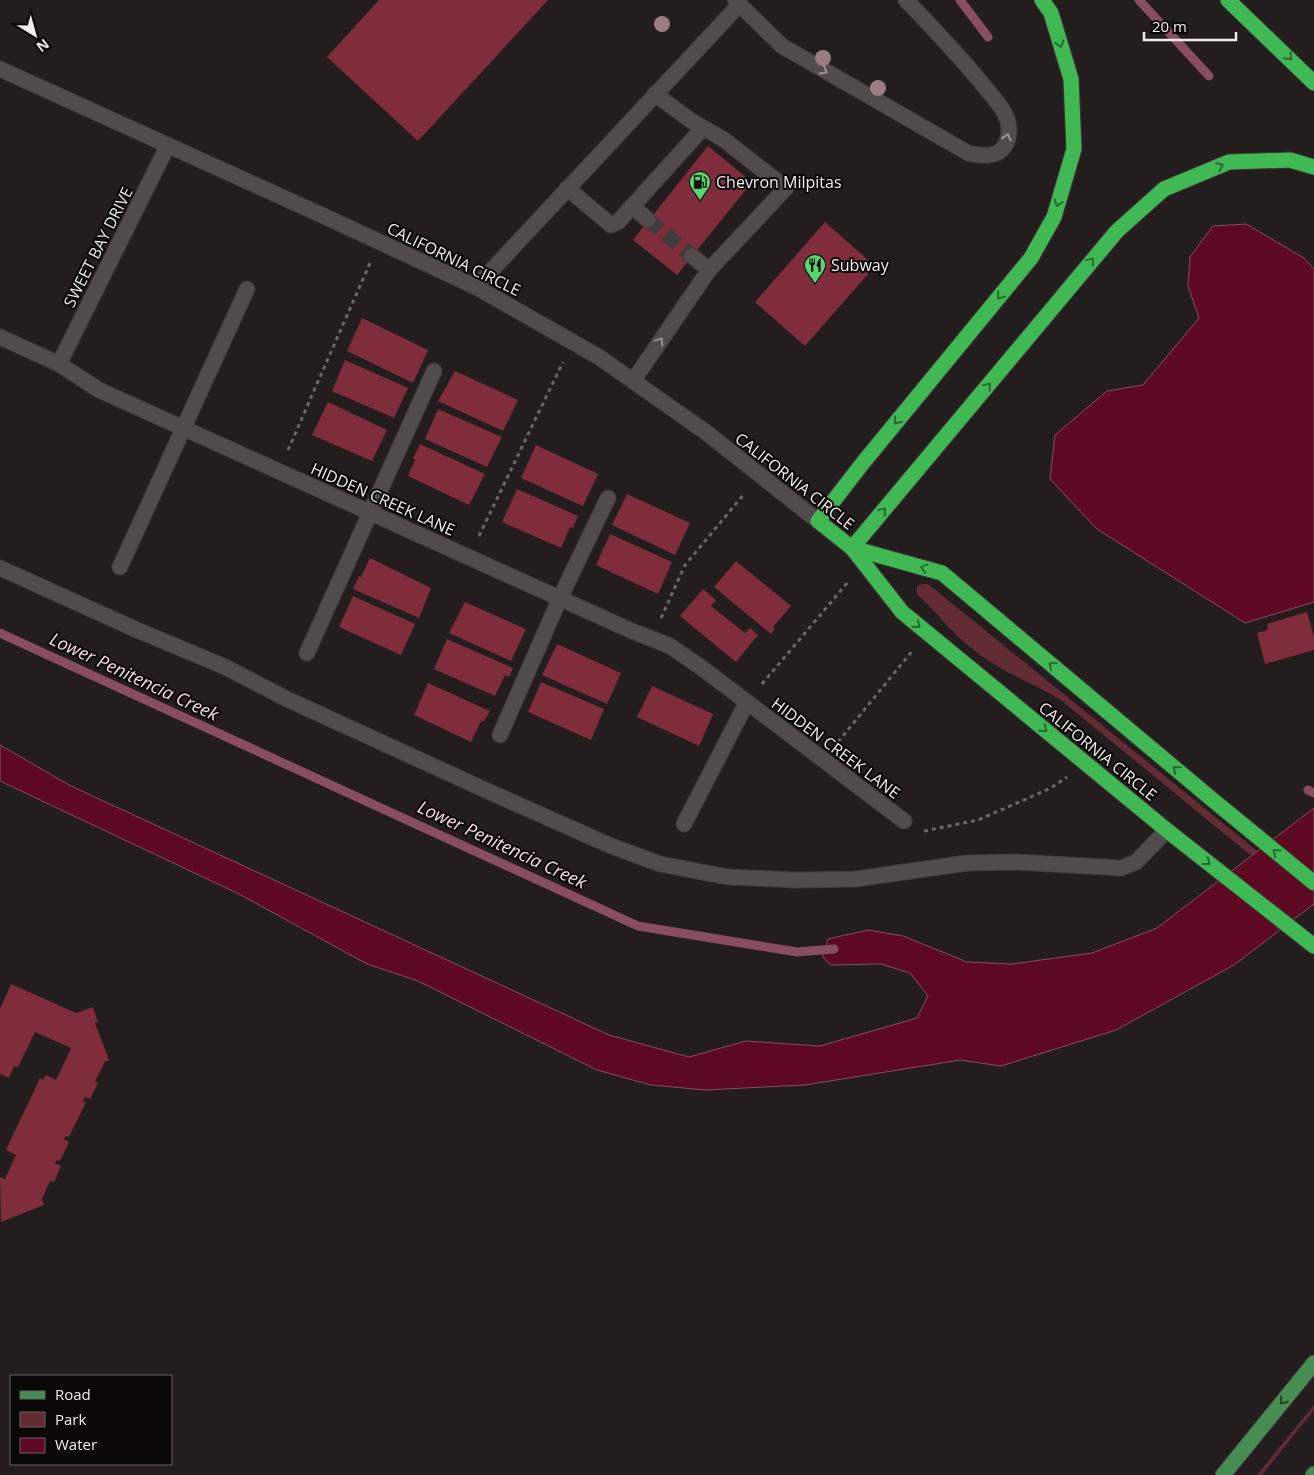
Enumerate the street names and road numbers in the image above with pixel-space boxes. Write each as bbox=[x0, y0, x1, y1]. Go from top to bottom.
street label: SWEET BAY DRIVE bbox=[58, 183, 138, 311]
street label: CALIFORNIA CIRCLE bbox=[384, 217, 524, 301]
street label: CALIFORNIA CIRCLE bbox=[731, 427, 859, 535]
street label: HIDDEN CREEK LANE bbox=[307, 457, 459, 541]
street label: HIDDEN CREEK LANE bbox=[767, 692, 905, 804]
street label: CALIFORNIA CIRCLE bbox=[1034, 696, 1162, 806]

